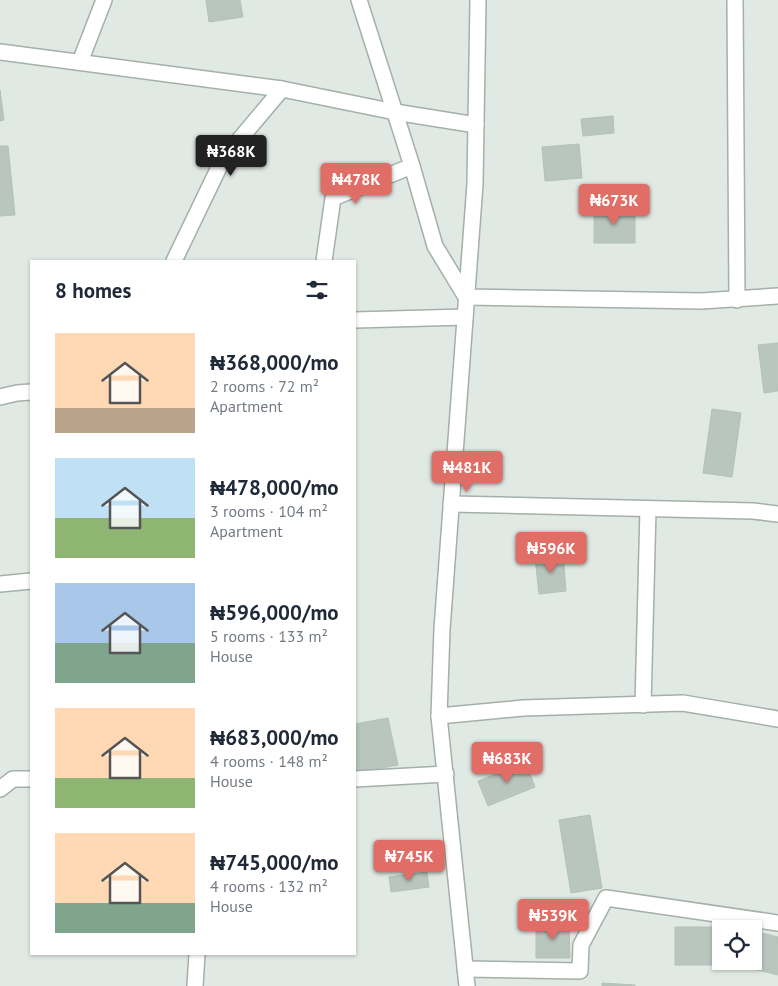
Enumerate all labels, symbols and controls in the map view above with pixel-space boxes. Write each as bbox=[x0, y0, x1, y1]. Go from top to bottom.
pin: ₦368K bbox=[196, 134, 266, 177]
text: ₦368K bbox=[207, 141, 255, 161]
pin: ₦478K bbox=[321, 162, 391, 205]
text: ₦478K bbox=[332, 169, 380, 189]
pin: ₦673K bbox=[579, 184, 649, 226]
text: ₦673K bbox=[590, 190, 638, 210]
icon: filters bbox=[303, 276, 331, 304]
text: 8 homes bbox=[55, 277, 131, 304]
text: ₦368,000/mo bbox=[210, 349, 339, 376]
icon: home bbox=[95, 353, 155, 413]
text: 2 rooms · 72 m² bbox=[210, 376, 319, 396]
text: Apartment bbox=[210, 396, 283, 416]
pin: ₦481K bbox=[432, 450, 502, 493]
text: ₦481K bbox=[443, 457, 491, 477]
text: ₦478,000/mo bbox=[210, 474, 339, 501]
icon: home bbox=[95, 478, 155, 538]
text: 3 rooms · 104 m² bbox=[210, 501, 328, 521]
text: Apartment bbox=[210, 521, 283, 541]
pin: ₦596K bbox=[516, 532, 586, 574]
text: ₦596K bbox=[527, 538, 575, 558]
text: ₦596,000/mo bbox=[210, 599, 339, 626]
icon: home bbox=[95, 603, 155, 663]
text: 5 rooms · 133 m² bbox=[210, 626, 328, 646]
text: House bbox=[210, 646, 253, 666]
text: ₦683,000/mo bbox=[210, 724, 339, 751]
icon: home bbox=[95, 728, 155, 788]
pin: ₦683K bbox=[472, 742, 542, 784]
text: ₦683K bbox=[483, 748, 531, 768]
text: 4 rooms · 148 m² bbox=[210, 751, 328, 771]
text: House bbox=[210, 771, 253, 791]
pin: ₦745K bbox=[374, 840, 444, 882]
text: ₦745K bbox=[385, 846, 433, 866]
text: ₦745,000/mo bbox=[210, 849, 339, 876]
icon: home bbox=[95, 853, 155, 913]
text: 4 rooms · 132 m² bbox=[210, 876, 328, 896]
text: House bbox=[210, 896, 253, 916]
pin: ₦539K bbox=[518, 898, 588, 941]
text: ₦539K bbox=[529, 905, 577, 925]
map controls bbox=[712, 920, 762, 970]
button: locate bbox=[712, 920, 762, 970]

